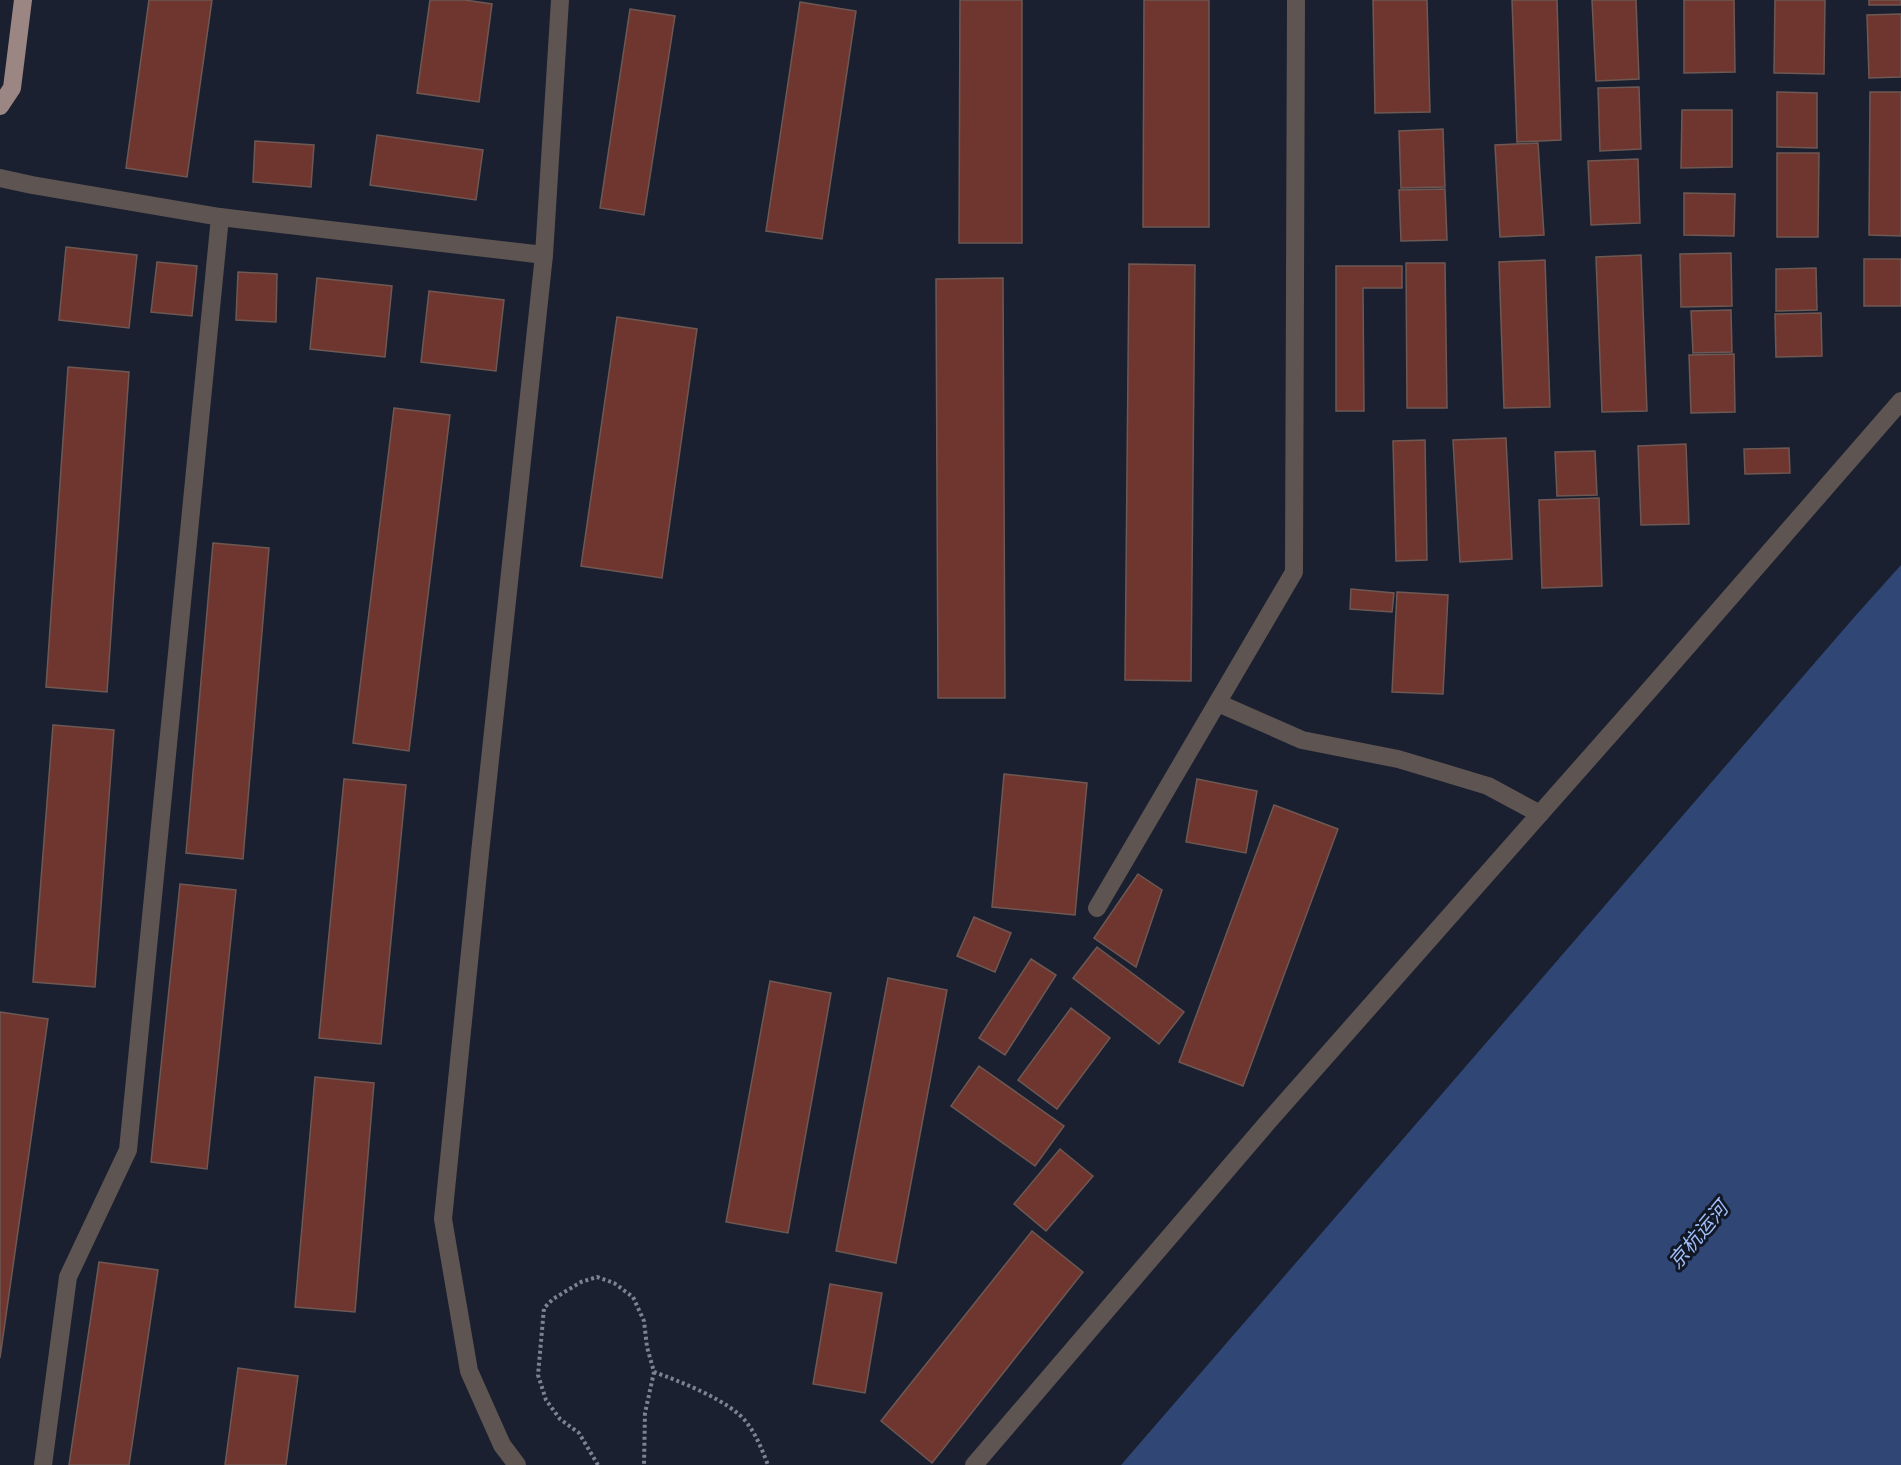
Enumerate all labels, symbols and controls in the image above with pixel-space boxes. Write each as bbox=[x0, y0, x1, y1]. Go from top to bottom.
water label: 京杭运河 bbox=[1663, 1194, 1735, 1273]

